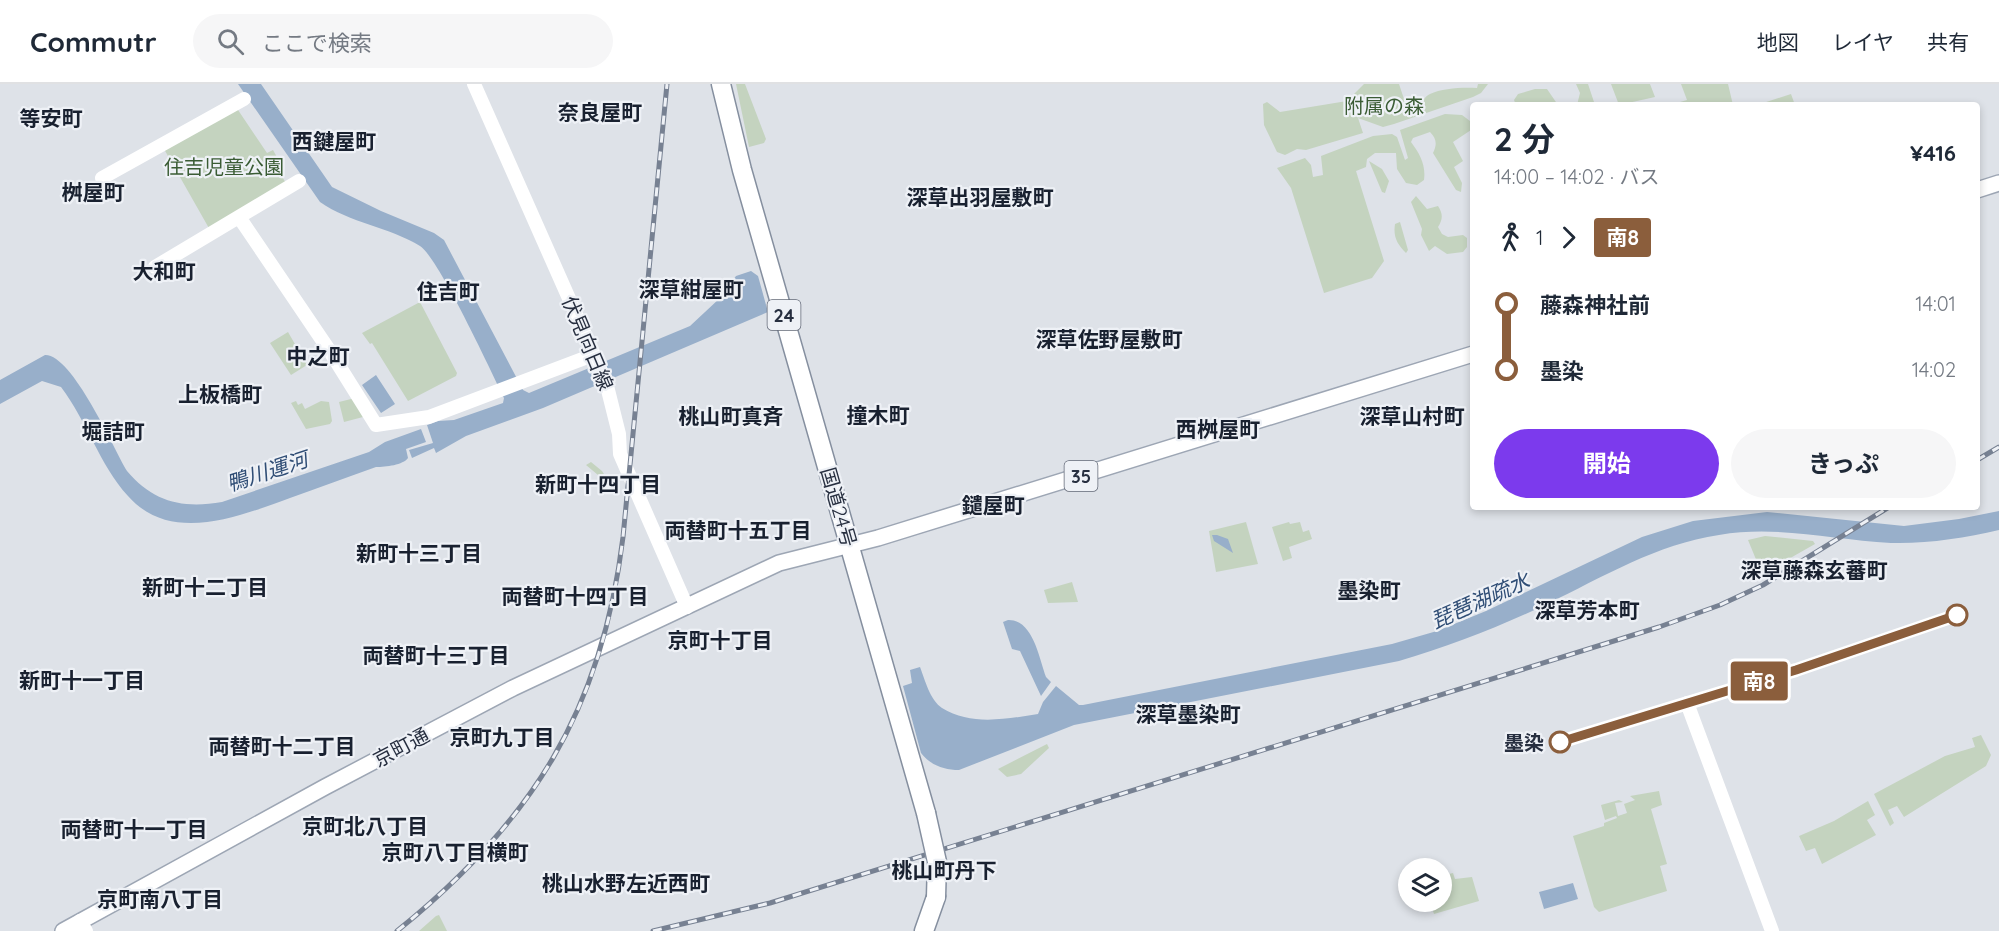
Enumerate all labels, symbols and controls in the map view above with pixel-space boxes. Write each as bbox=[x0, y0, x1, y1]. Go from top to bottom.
search box bbox=[193, 14, 613, 68]
text: Commutr bbox=[30, 24, 157, 59]
icon: search bbox=[214, 25, 247, 58]
text: ここで検索 bbox=[262, 29, 372, 57]
text: 地図 bbox=[1757, 29, 1799, 55]
text: レイヤ bbox=[1832, 29, 1894, 55]
text: 共有 bbox=[1927, 29, 1969, 55]
park label: 附属の森 bbox=[1344, 93, 1424, 118]
district label: 奈良屋町 bbox=[558, 99, 642, 125]
district label: 等安町 bbox=[20, 105, 83, 131]
text: 2 分 bbox=[1494, 118, 1555, 159]
district label: 西鍵屋町 bbox=[292, 128, 376, 154]
text: ¥416 bbox=[1910, 139, 1956, 167]
park label: 住吉児童公園 bbox=[164, 154, 284, 179]
text: 14:00 – 14:02 · バス bbox=[1494, 164, 1659, 189]
district label: 桝屋町 bbox=[62, 179, 125, 205]
district label: 深草出羽屋敷町 bbox=[907, 184, 1054, 210]
icon: walk bbox=[1494, 221, 1527, 254]
icon: forward bbox=[1552, 221, 1585, 254]
text: 南8 bbox=[1606, 224, 1639, 250]
text: 1 bbox=[1536, 225, 1543, 250]
district label: 大和町 bbox=[133, 258, 196, 284]
district label: 深草紺屋町 bbox=[639, 276, 744, 302]
district label: 住吉町 bbox=[417, 278, 480, 304]
text: 藤森神社前 bbox=[1540, 291, 1650, 319]
text: 14:01 bbox=[1915, 291, 1956, 316]
street label: 伏見向日線 bbox=[557, 292, 619, 394]
road number: 24 bbox=[768, 300, 800, 330]
district label: 深草佐野屋敷町 bbox=[1036, 326, 1183, 352]
district label: 中之町 bbox=[287, 343, 350, 369]
text: 墨染 bbox=[1540, 357, 1584, 385]
text: 14:02 bbox=[1912, 357, 1956, 382]
district label: 上板橋町 bbox=[178, 381, 262, 407]
district label: 撞木町 bbox=[847, 402, 910, 428]
district label: 桃山町真斉 bbox=[679, 403, 784, 429]
district label: 深草山村町 bbox=[1360, 403, 1465, 429]
district label: 西桝屋町 bbox=[1176, 416, 1260, 442]
district label: 堀詰町 bbox=[82, 418, 145, 444]
button: 開始 bbox=[1494, 429, 1719, 498]
button: きっぷ bbox=[1731, 429, 1956, 498]
water label: 鴨川運河 bbox=[223, 444, 315, 496]
road number: 35 bbox=[1064, 461, 1098, 491]
street label: 国道24号 bbox=[816, 464, 862, 550]
district label: 新町十四丁目 bbox=[535, 471, 661, 497]
district label: 鑓屋町 bbox=[962, 492, 1025, 518]
district label: 両替町十五丁目 bbox=[665, 517, 812, 543]
district label: 新町十三丁目 bbox=[356, 540, 482, 566]
district label: 深草藤森玄蕃町 bbox=[1741, 557, 1888, 583]
water label: 琵琶湖疏水 bbox=[1427, 566, 1535, 633]
district label: 新町十二丁目 bbox=[142, 574, 268, 600]
district label: 墨染町 bbox=[1338, 577, 1401, 603]
district label: 両替町十四丁目 bbox=[502, 583, 649, 609]
district label: 深草芳本町 bbox=[1535, 597, 1640, 623]
unlabelled marker bbox=[1946, 604, 1968, 626]
district label: 京町十丁目 bbox=[668, 627, 773, 653]
district label: 両替町十三丁目 bbox=[363, 642, 510, 668]
line badge: 南8 bbox=[1732, 662, 1786, 700]
district label: 新町十一丁目 bbox=[19, 667, 145, 693]
text: 南8 bbox=[1743, 668, 1775, 694]
district label: 深草墨染町 bbox=[1136, 701, 1241, 727]
street label: 京町通 bbox=[369, 722, 433, 772]
district label: 京町九丁目 bbox=[450, 724, 555, 750]
place label: 墨染 bbox=[1504, 730, 1544, 755]
marker: 墨染 bbox=[1549, 731, 1571, 753]
district label: 両替町十二丁目 bbox=[209, 733, 356, 759]
district label: 京町北八丁目 bbox=[302, 813, 428, 839]
district label: 両替町十一丁目 bbox=[61, 816, 208, 842]
district label: 京町八丁目横町 bbox=[382, 839, 529, 865]
district label: 桃山町丹下 bbox=[892, 857, 997, 883]
map controls bbox=[1398, 858, 1452, 912]
button: layers bbox=[1398, 858, 1452, 912]
district label: 桃山水野左近西町 bbox=[542, 870, 710, 896]
district label: 京町南八丁目 bbox=[97, 886, 223, 912]

